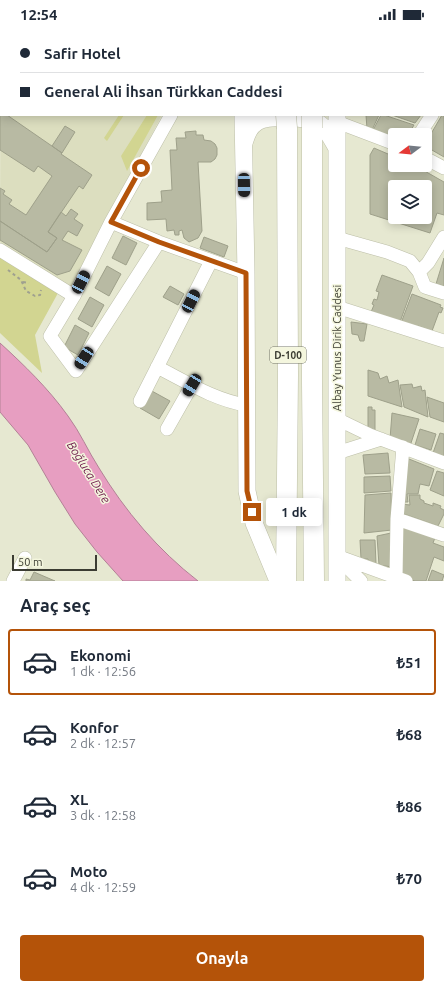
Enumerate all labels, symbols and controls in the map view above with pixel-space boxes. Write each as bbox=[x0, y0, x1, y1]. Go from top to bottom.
text: 12:54 bbox=[20, 6, 58, 23]
text: Safir Hotel bbox=[44, 45, 120, 62]
text: General Ali İhsan Türkkan Caddesi bbox=[44, 83, 282, 100]
north arrow bbox=[388, 128, 432, 172]
map controls bbox=[388, 128, 432, 224]
route start bbox=[132, 159, 150, 177]
car bbox=[238, 173, 250, 197]
button: layers bbox=[388, 180, 432, 224]
car bbox=[70, 269, 92, 295]
street label: Albay Yunus Dirik Caddesi bbox=[331, 285, 343, 411]
car bbox=[180, 288, 202, 314]
car bbox=[72, 345, 96, 371]
road number: D-100 bbox=[270, 347, 306, 363]
car bbox=[181, 372, 203, 398]
water label: Boğluca Dere bbox=[65, 439, 113, 505]
callout: 1 dk bbox=[266, 498, 322, 526]
route end bbox=[243, 503, 261, 521]
text: 1 dk bbox=[281, 505, 307, 519]
scale bar bbox=[12, 553, 97, 572]
text: 50 m bbox=[18, 556, 42, 568]
text: Araç seç bbox=[20, 595, 91, 615]
icon: car bbox=[22, 644, 58, 680]
text: Ekonomi bbox=[70, 647, 131, 664]
text: ₺51 bbox=[396, 654, 422, 671]
text: 1 dk · 12:56 bbox=[70, 664, 136, 678]
icon: car bbox=[22, 716, 58, 752]
text: Konfor bbox=[70, 719, 119, 736]
text: ₺68 bbox=[396, 726, 422, 743]
text: 2 dk · 12:57 bbox=[70, 736, 136, 750]
icon: car bbox=[22, 788, 58, 824]
text: XL bbox=[70, 791, 88, 808]
text: ₺86 bbox=[396, 798, 422, 815]
text: 3 dk · 12:58 bbox=[70, 808, 136, 822]
icon: car bbox=[22, 860, 58, 896]
text: Moto bbox=[70, 863, 108, 880]
text: ₺70 bbox=[396, 870, 422, 887]
text: 4 dk · 12:59 bbox=[70, 880, 136, 894]
button: Onayla bbox=[20, 935, 424, 981]

